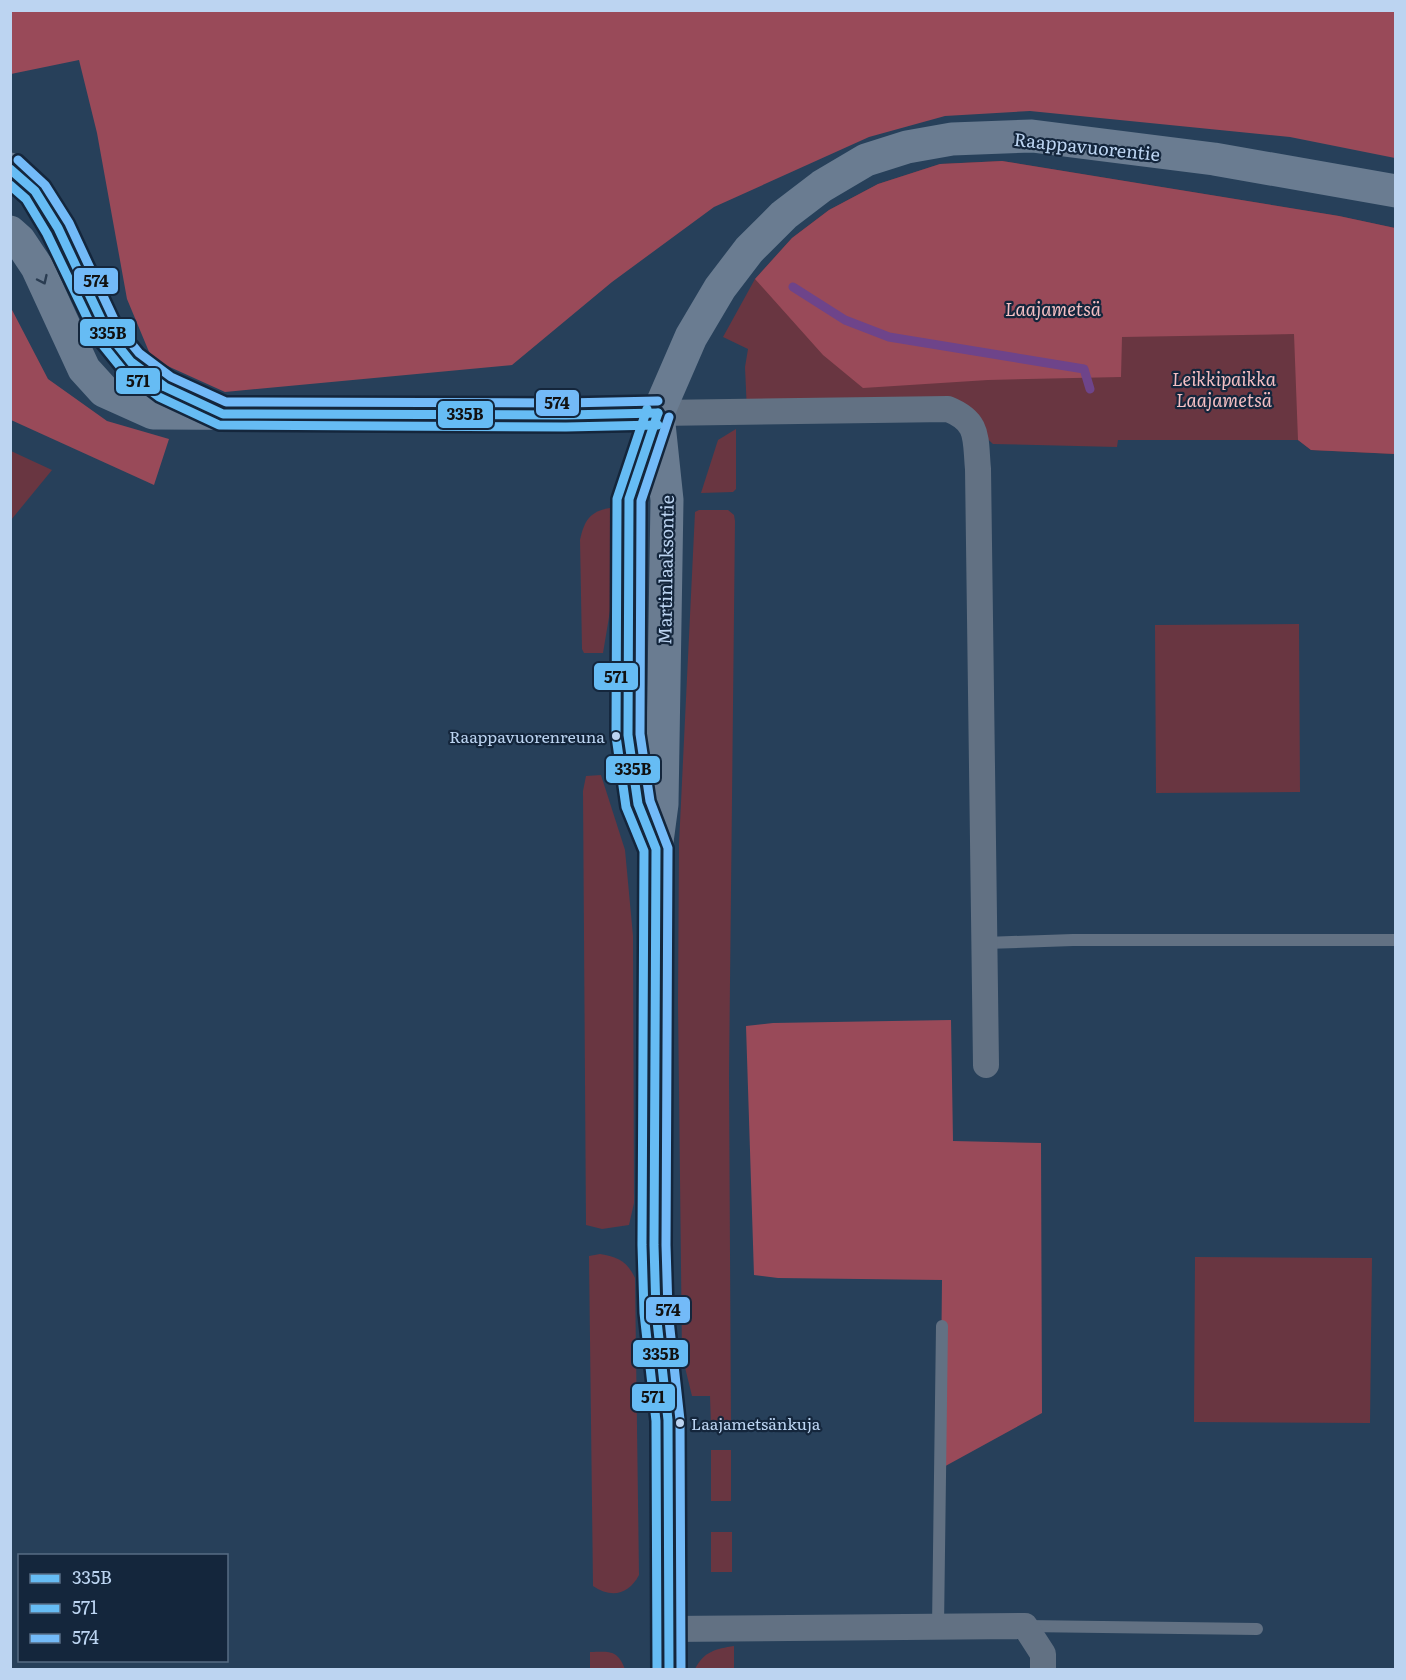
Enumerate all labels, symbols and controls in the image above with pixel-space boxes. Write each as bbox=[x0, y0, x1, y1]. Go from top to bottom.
street label: Raappavuorentie bbox=[1013, 125, 1161, 167]
line badge: 574 bbox=[73, 267, 119, 295]
text: 574 bbox=[83, 268, 109, 292]
one-way arrow bbox=[36, 273, 48, 284]
park label: Laajametsä bbox=[1005, 295, 1102, 322]
line badge: 335B bbox=[79, 318, 136, 347]
text: 335B bbox=[89, 320, 127, 344]
park label: Leikkipaikka Laajametsä bbox=[1172, 365, 1277, 413]
line badge: 571 bbox=[115, 367, 161, 395]
text: 571 bbox=[126, 368, 150, 392]
line badge: 574 bbox=[535, 389, 580, 417]
text: 574 bbox=[544, 390, 570, 414]
line badge: 335B bbox=[437, 400, 494, 429]
text: 335B bbox=[446, 401, 484, 425]
street label: Martinlaaksontie bbox=[650, 495, 680, 645]
line badge: 571 bbox=[593, 662, 639, 691]
text: 571 bbox=[604, 664, 628, 688]
place label: Raappavuorenreuna bbox=[449, 724, 605, 748]
marker: Raappavuorenreuna bbox=[610, 730, 622, 742]
line badge: 335B bbox=[605, 755, 661, 784]
text: 335B bbox=[614, 756, 652, 780]
line badge: 574 bbox=[645, 1296, 691, 1324]
text: 574 bbox=[655, 1297, 681, 1321]
line badge: 335B bbox=[632, 1339, 689, 1368]
text: 335B bbox=[642, 1341, 680, 1365]
line badge: 571 bbox=[631, 1383, 676, 1412]
text: 571 bbox=[641, 1384, 665, 1408]
place label: Laajametsänkuja bbox=[691, 1411, 821, 1435]
marker: Laajametsänkuja bbox=[674, 1417, 686, 1429]
legend bbox=[18, 1554, 228, 1662]
text: 335B bbox=[72, 1563, 112, 1590]
text: 571 bbox=[72, 1593, 98, 1620]
text: 574 bbox=[72, 1623, 99, 1650]

